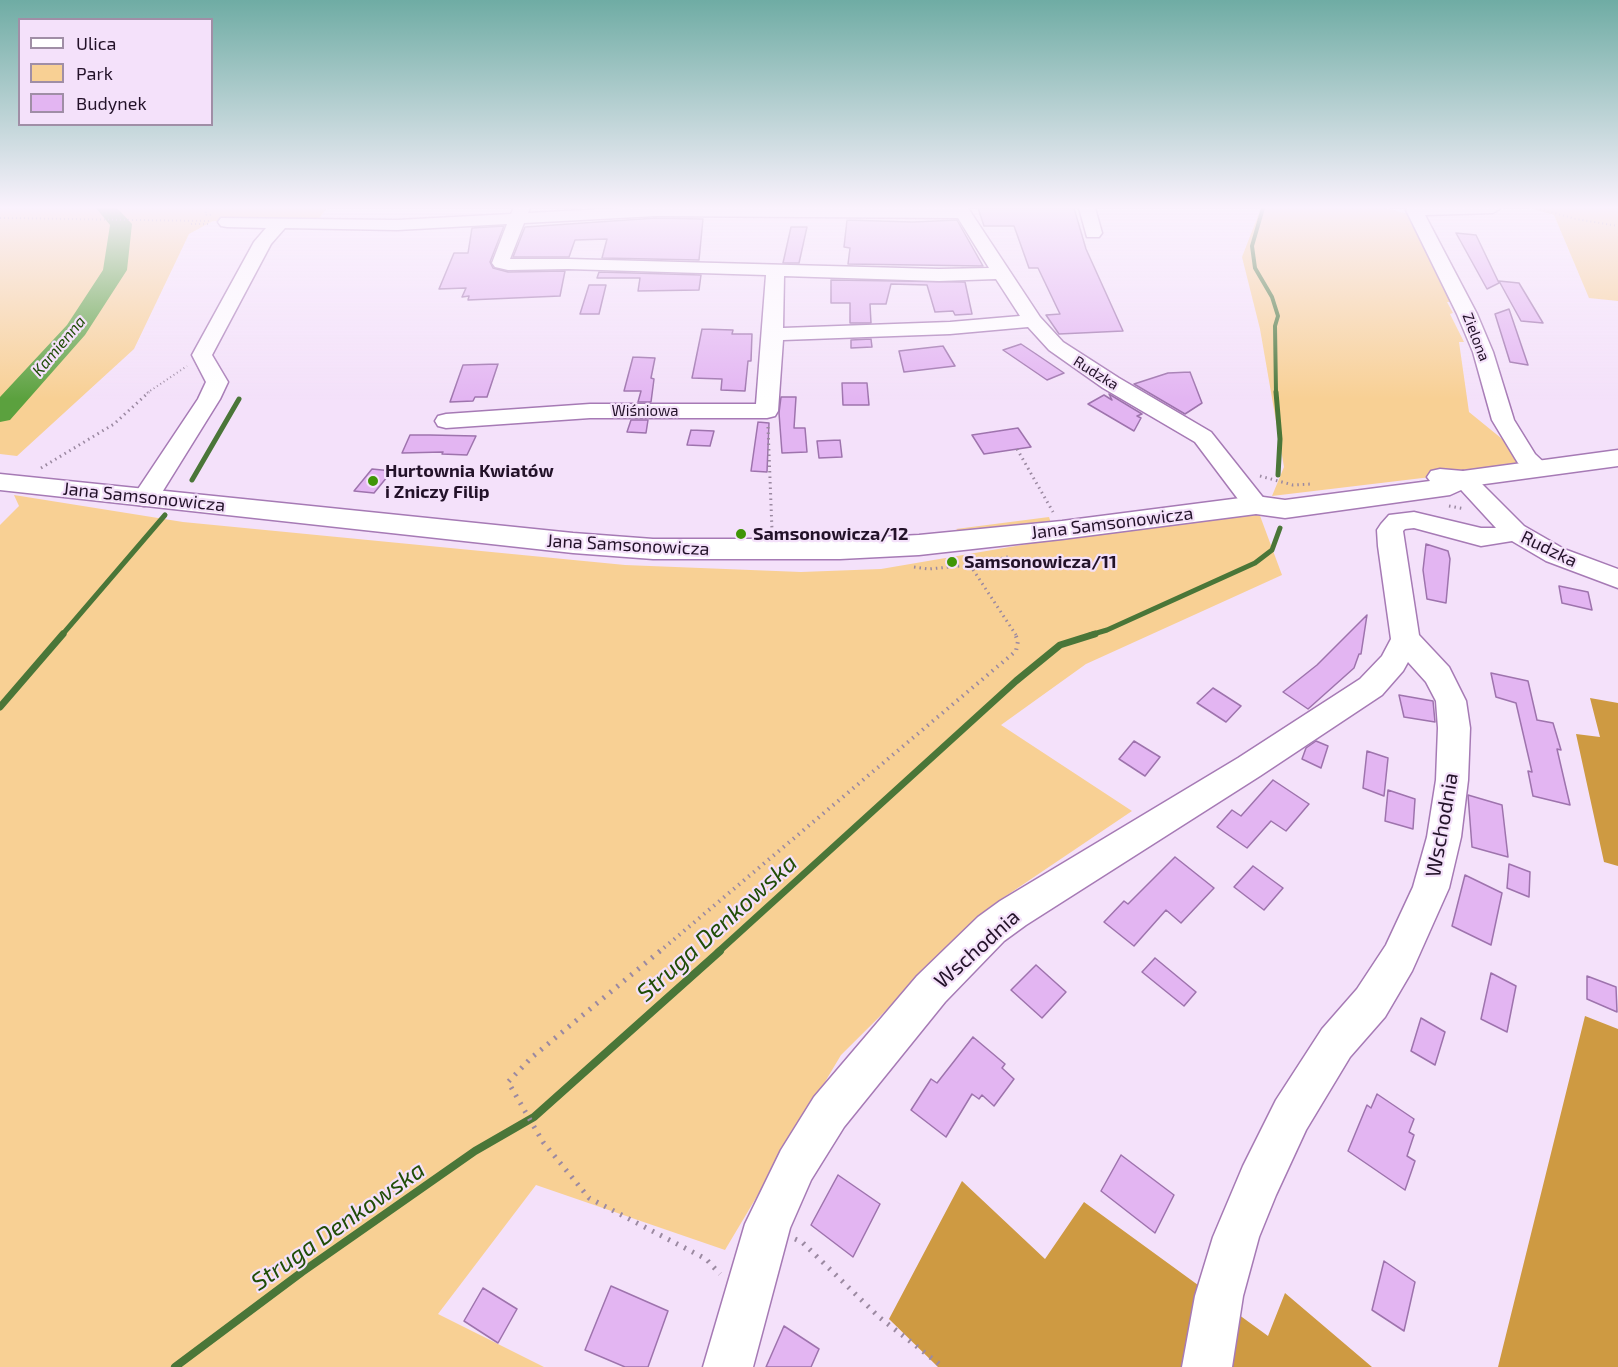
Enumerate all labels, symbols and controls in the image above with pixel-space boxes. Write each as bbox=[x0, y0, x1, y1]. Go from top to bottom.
legend bbox=[18, 18, 213, 126]
text: Ulica bbox=[76, 32, 116, 54]
text: Park bbox=[76, 62, 113, 84]
text: Budynek bbox=[76, 92, 147, 114]
street label: Zielona bbox=[1459, 310, 1493, 364]
water label: Kamienna bbox=[28, 312, 90, 380]
street label: Rudzka bbox=[1070, 352, 1122, 394]
street label: Wiśniowa bbox=[611, 402, 679, 420]
place label: Hurtownia Kwiatów i Zniczy Filip bbox=[385, 460, 554, 502]
marker: Hurtownia Kwiatów i Zniczy Filip bbox=[366, 474, 380, 488]
street label: Jana Samsonowicza bbox=[62, 478, 226, 516]
street label: Jana Samsonowicza bbox=[1030, 502, 1194, 544]
place label: Samsonowicza/12 bbox=[753, 523, 909, 545]
street label: Rudzka bbox=[1517, 526, 1581, 572]
marker: Samsonowicza/12 bbox=[734, 527, 748, 541]
street label: Jana Samsonowicza bbox=[546, 530, 710, 560]
place label: Samsonowicza/11 bbox=[964, 551, 1117, 573]
marker: Samsonowicza/11 bbox=[945, 555, 959, 569]
street label: Wschodnia bbox=[1420, 771, 1464, 879]
water label: Struga Denkowska bbox=[631, 849, 803, 1007]
street label: Wschodnia bbox=[929, 904, 1025, 994]
water label: Struga Denkowska bbox=[246, 1155, 430, 1297]

